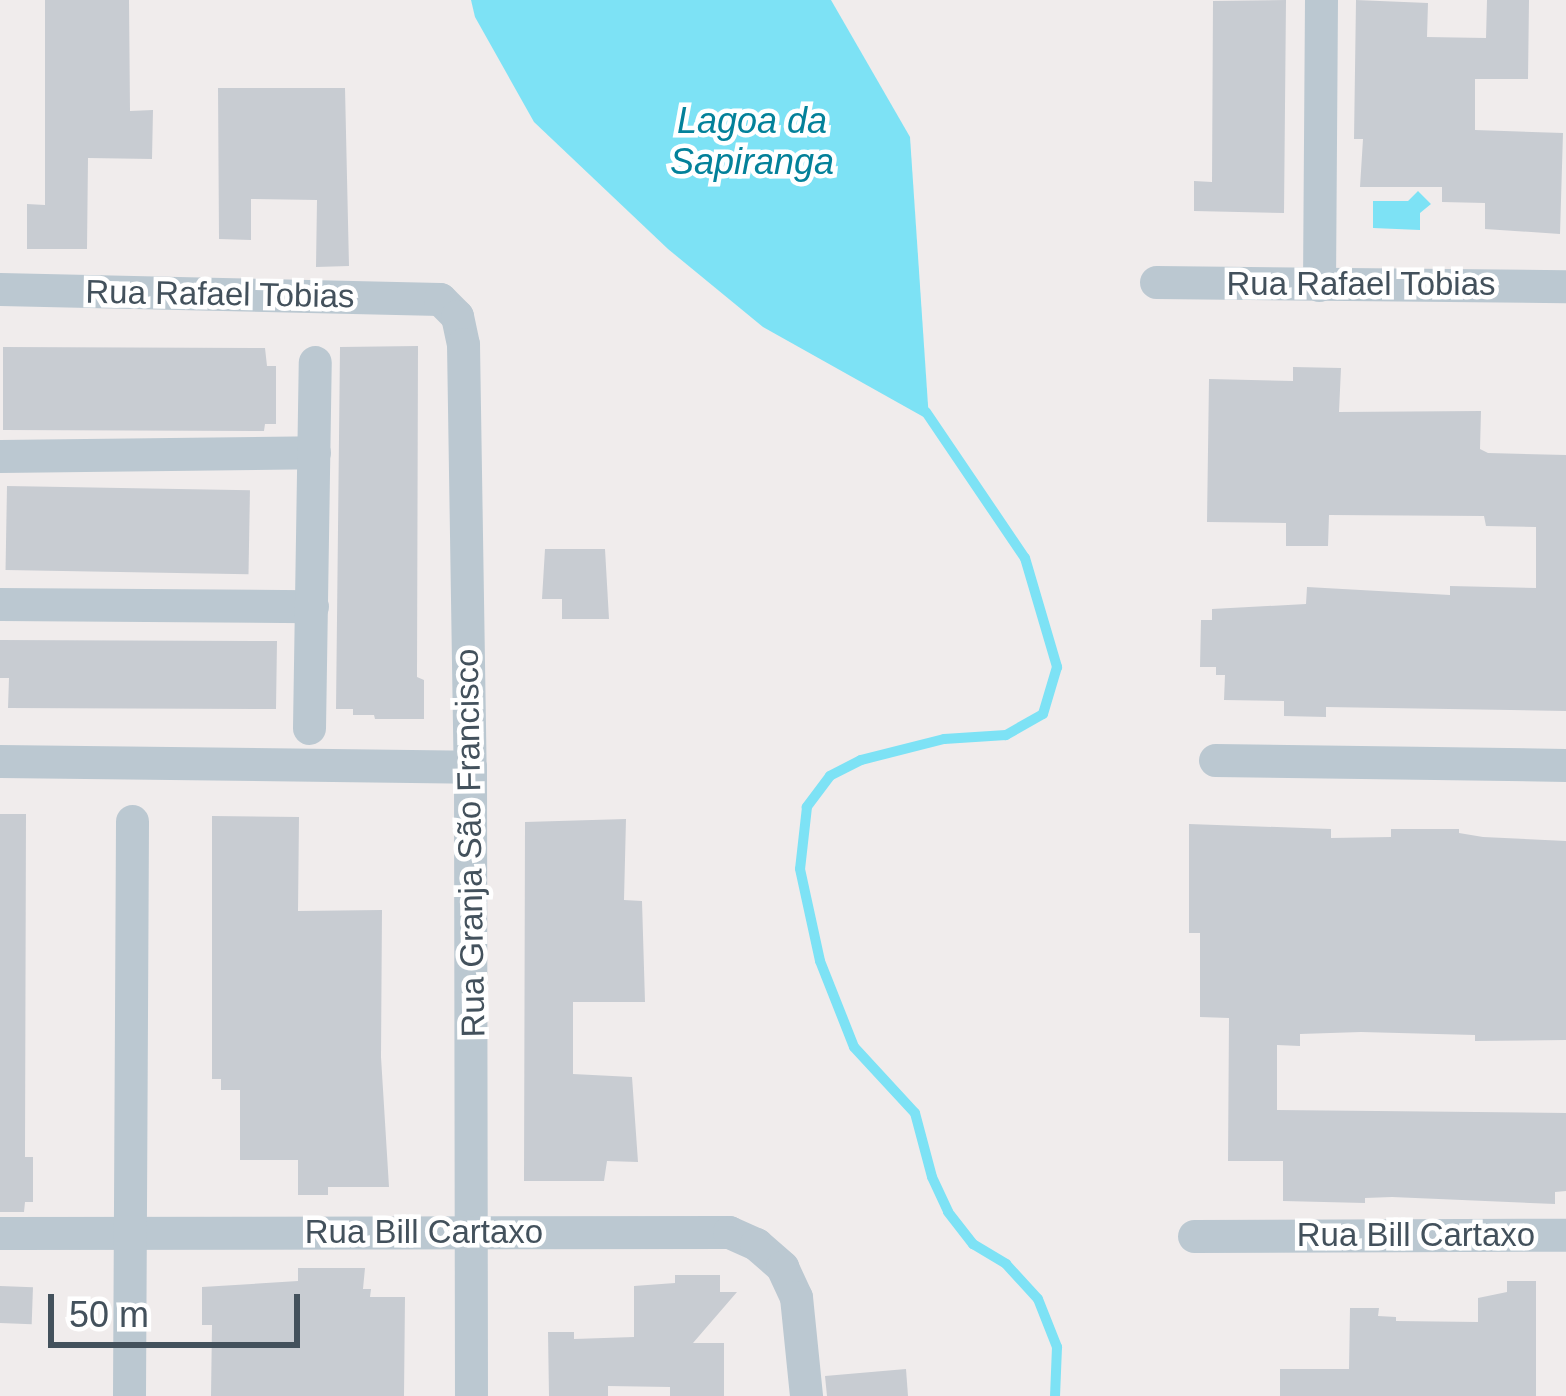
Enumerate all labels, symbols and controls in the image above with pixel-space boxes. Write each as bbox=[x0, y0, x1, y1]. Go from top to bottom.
water label: Lagoa da Sapiranga bbox=[670, 98, 834, 183]
street label: Rua Rafael Tobias bbox=[1226, 264, 1496, 304]
street label: Rua Rafael Tobias bbox=[85, 272, 355, 316]
street label: Rua Granja São Francisco bbox=[447, 648, 493, 1038]
street label: Rua Bill Cartaxo bbox=[305, 1212, 543, 1252]
street label: Rua Bill Cartaxo bbox=[1297, 1215, 1535, 1255]
scale bar bbox=[54, 1270, 306, 1344]
text: 50 m bbox=[69, 1294, 149, 1335]

